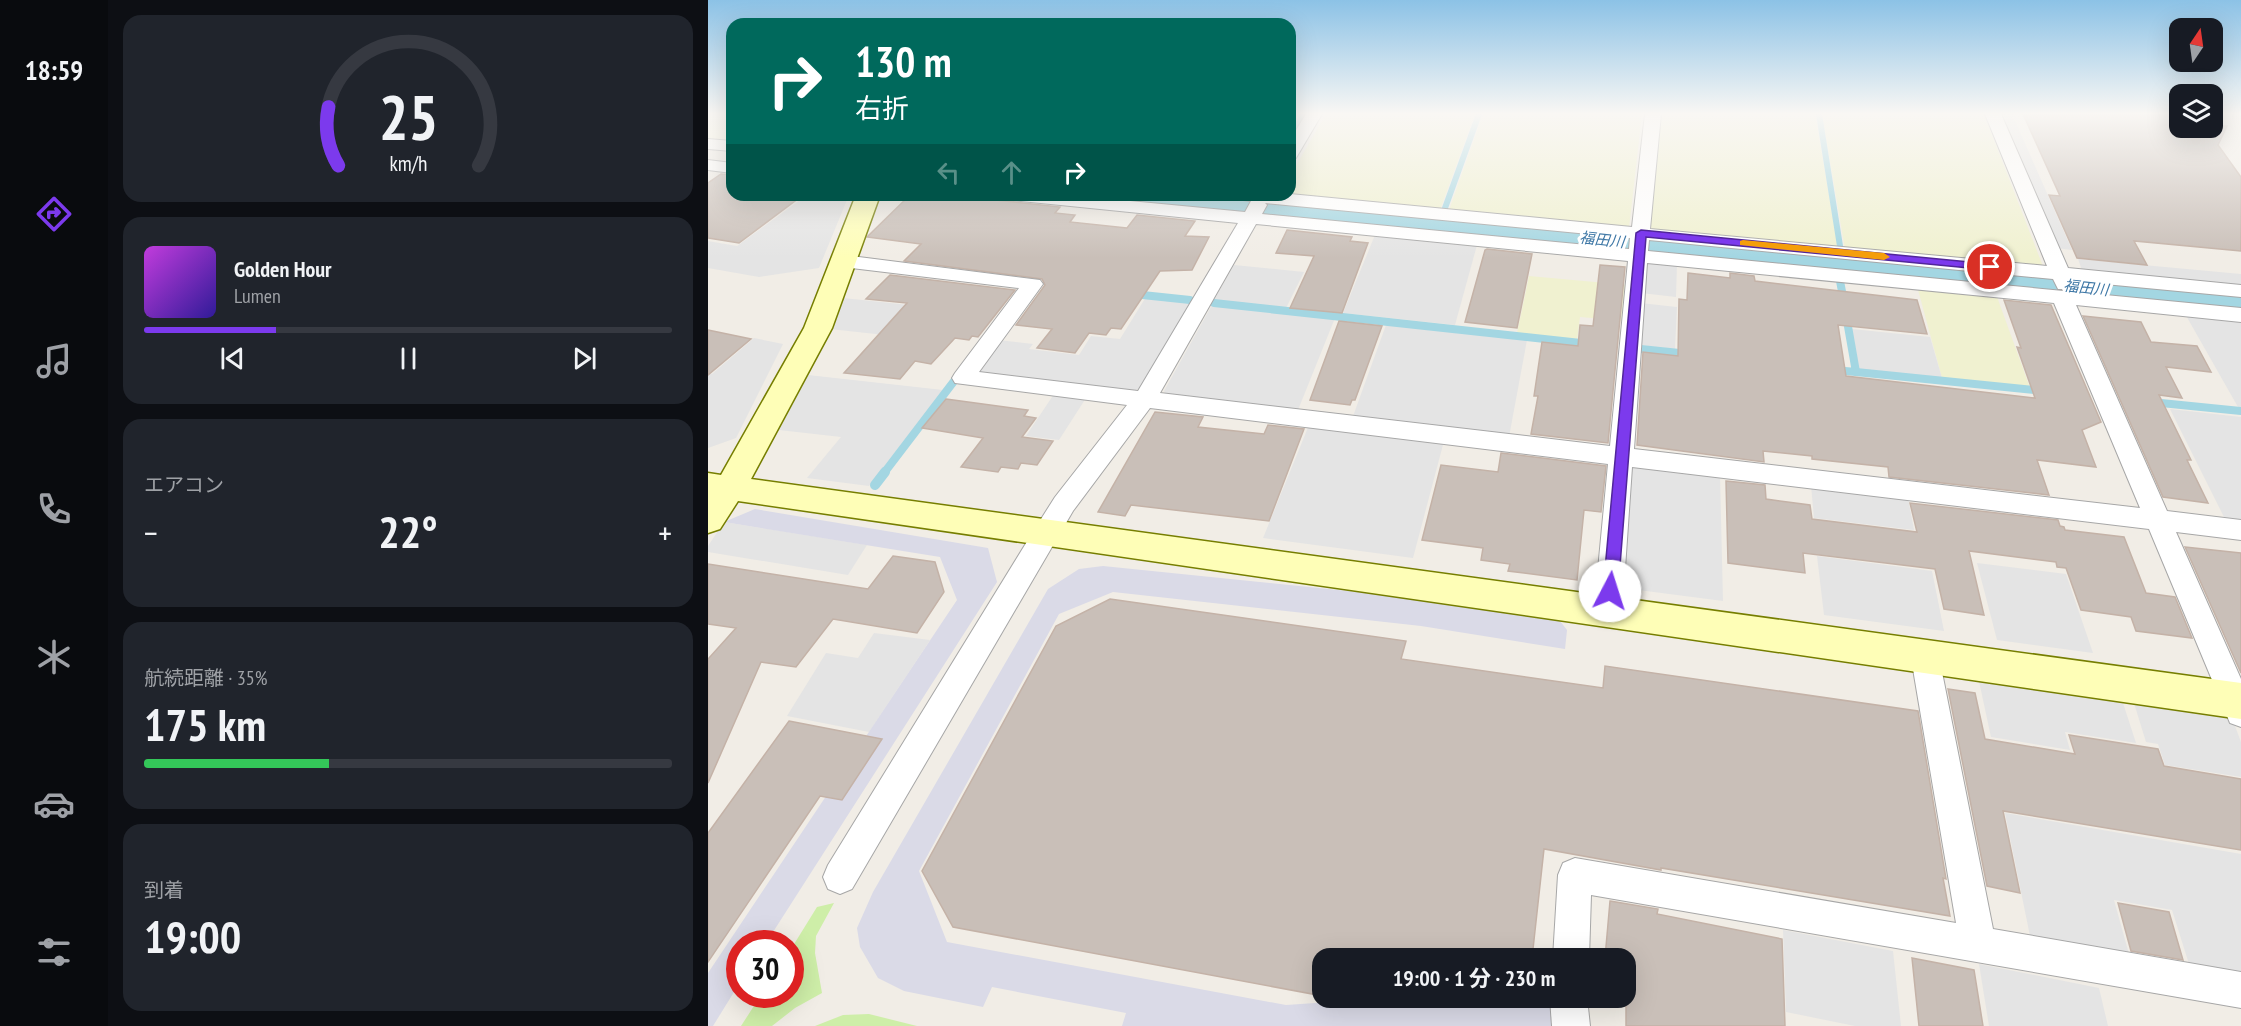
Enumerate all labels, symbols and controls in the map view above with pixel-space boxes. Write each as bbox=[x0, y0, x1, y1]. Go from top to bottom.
north arrow bbox=[2169, 18, 2223, 72]
map controls bbox=[2169, 18, 2223, 138]
text: 130 m bbox=[855, 34, 952, 89]
icon: right bbox=[756, 42, 834, 120]
text: 18:59 bbox=[25, 53, 83, 87]
text: 25 bbox=[378, 76, 438, 157]
button: layers bbox=[2169, 84, 2223, 138]
text: 右折 bbox=[855, 91, 909, 125]
text: km/h bbox=[389, 149, 427, 177]
icon: left bbox=[932, 156, 965, 189]
icon: ahead bbox=[995, 156, 1028, 189]
icon: right bbox=[1058, 156, 1091, 189]
icon: directions bbox=[33, 193, 75, 235]
water label: 福田川 bbox=[1579, 228, 1627, 252]
pin bbox=[1964, 241, 2015, 292]
icon: arrive bbox=[1973, 250, 2006, 283]
text: Golden Hour bbox=[234, 255, 332, 283]
water label: 福田川 bbox=[2063, 276, 2111, 300]
text: Lumen bbox=[234, 283, 281, 309]
icon: music bbox=[33, 340, 75, 382]
icon: previous bbox=[216, 342, 249, 375]
icon: pause bbox=[392, 342, 425, 375]
icon: next bbox=[568, 342, 601, 375]
text: エアコン bbox=[144, 472, 224, 498]
icon: phone bbox=[33, 488, 75, 530]
text: 22° bbox=[378, 502, 438, 560]
text: − bbox=[144, 511, 158, 554]
text: + bbox=[658, 511, 672, 554]
position arrow bbox=[1578, 559, 1642, 623]
icon: climate bbox=[33, 636, 75, 678]
text: 航続距離 · 35% bbox=[144, 665, 267, 691]
text: 175 km bbox=[144, 695, 266, 753]
icon: car bbox=[33, 783, 75, 825]
text: 到着 bbox=[144, 877, 184, 903]
text: 19:00 bbox=[144, 907, 241, 965]
speed limit sign: 30 bbox=[726, 930, 804, 1008]
icon: filters bbox=[33, 931, 75, 973]
text: 19:00 · 1 分 · 230 m bbox=[1393, 964, 1555, 992]

